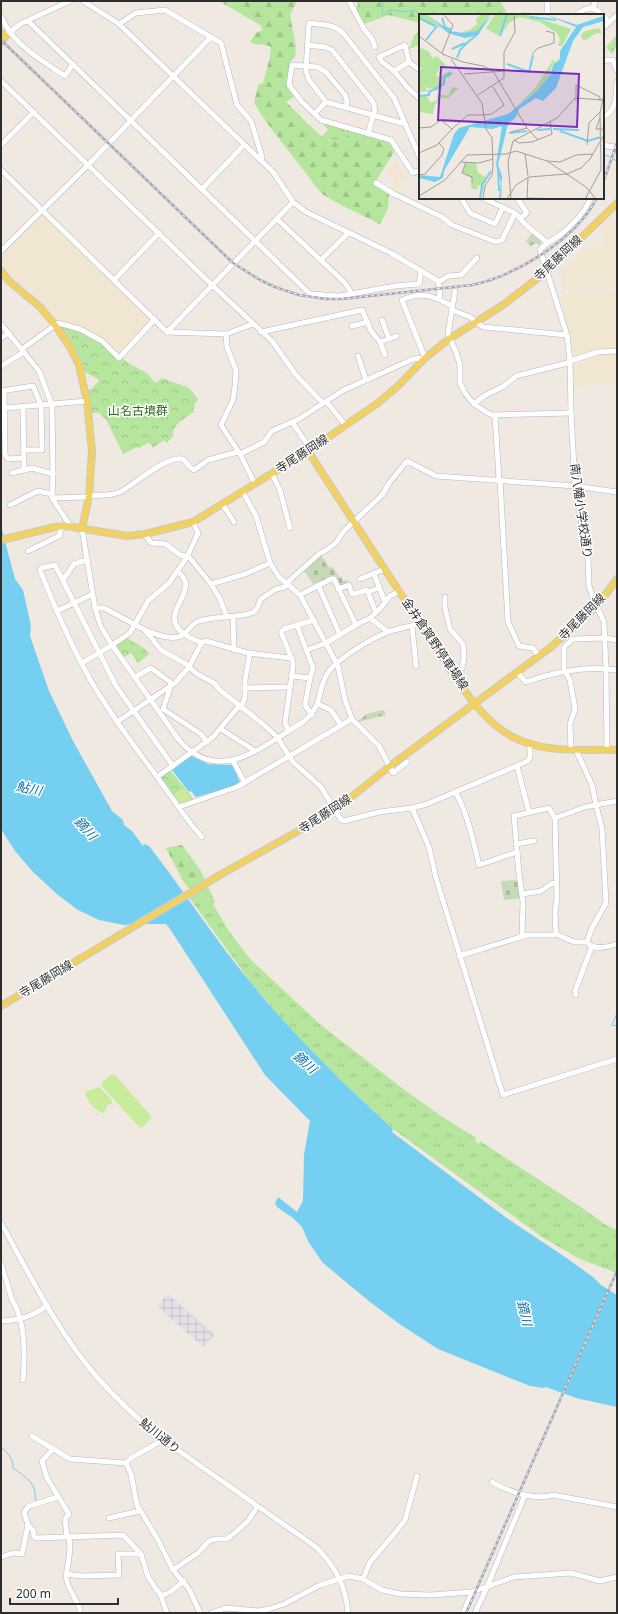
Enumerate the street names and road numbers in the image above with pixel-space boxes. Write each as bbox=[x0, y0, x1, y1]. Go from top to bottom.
street label: 寺尾藤岡線 bbox=[530, 231, 585, 284]
street label: 寺尾藤岡線 bbox=[272, 430, 332, 477]
street label: 南八幡小学校通り bbox=[566, 462, 597, 560]
street label: 寺尾藤岡線 bbox=[554, 589, 609, 644]
street label: 金井倉賀野停車場線 bbox=[398, 594, 473, 693]
street label: 寺尾藤岡線 bbox=[295, 790, 355, 837]
street label: 寺尾藤岡線 bbox=[16, 956, 76, 1001]
street label: 鮎川通り bbox=[136, 1414, 184, 1457]

